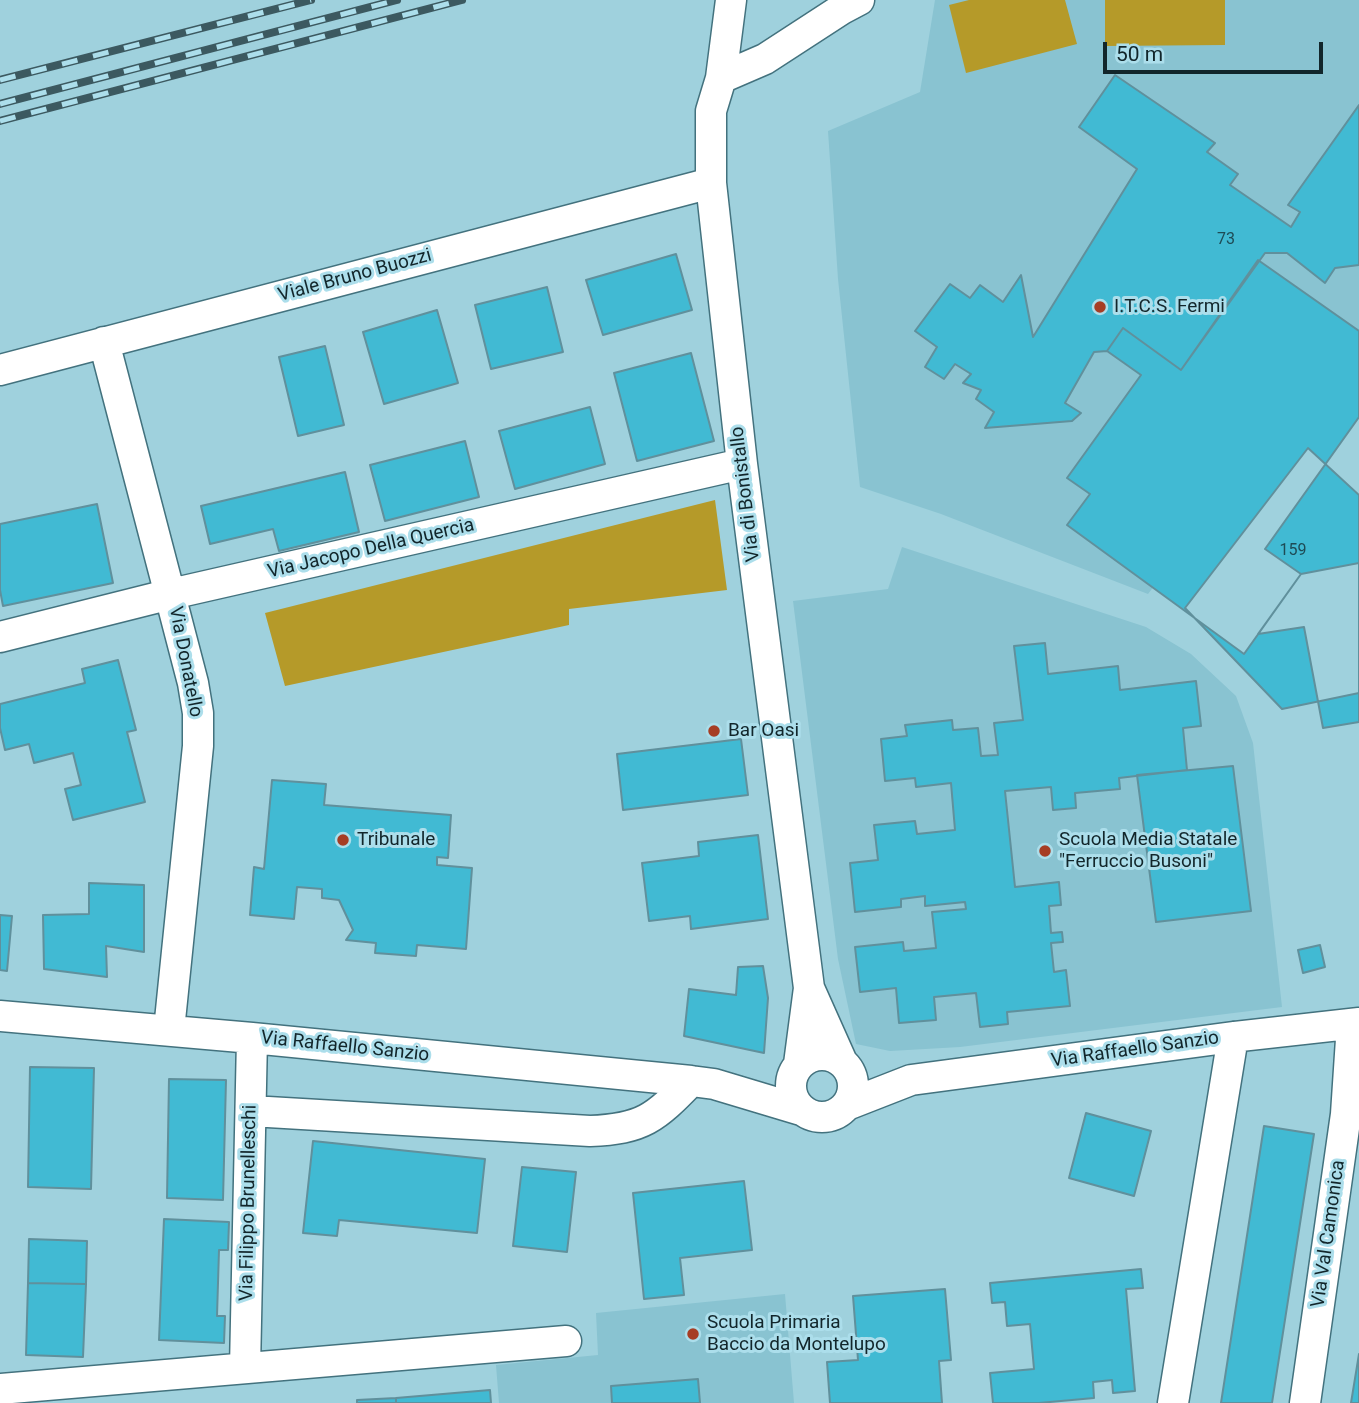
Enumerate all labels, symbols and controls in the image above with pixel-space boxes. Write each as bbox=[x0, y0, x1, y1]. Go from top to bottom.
scale bar bbox=[1107, 28, 1328, 72]
text: 50 m bbox=[1116, 42, 1163, 66]
house number: 73 bbox=[1217, 230, 1235, 250]
street label: Viale Bruno Buozzi bbox=[276, 245, 434, 307]
place label: I.T.C.S. Fermi bbox=[1114, 296, 1225, 318]
marker: I.T.C.S. Fermi bbox=[1092, 299, 1108, 315]
street label: Via di Bonistallo bbox=[726, 425, 766, 563]
street label: Via Jacopo Della Quercia bbox=[266, 514, 476, 584]
house number: 159 bbox=[1280, 541, 1306, 561]
street label: Via Donatello bbox=[163, 605, 207, 719]
place label: Bar Oasi bbox=[728, 720, 799, 742]
marker: Bar Oasi bbox=[706, 723, 722, 739]
place label: Tribunale bbox=[357, 829, 435, 851]
place label: Scuola Media Statale "Ferruccio Busoni" bbox=[1059, 829, 1237, 873]
marker: Tribunale bbox=[335, 832, 351, 848]
marker: Scuola Media Statale "Ferruccio Busoni" bbox=[1037, 843, 1053, 859]
street label: Via Raffaello Sanzio bbox=[260, 1027, 430, 1067]
street label: Via Raffaello Sanzio bbox=[1050, 1027, 1220, 1073]
street label: Via Filippo Brunelleschi bbox=[236, 1105, 262, 1301]
street label: Via Val Camonica bbox=[1307, 1159, 1351, 1309]
place label: Scuola Primaria Baccio da Montelupo bbox=[707, 1312, 886, 1356]
marker: Scuola Primaria Baccio da Montelupo bbox=[685, 1326, 701, 1342]

